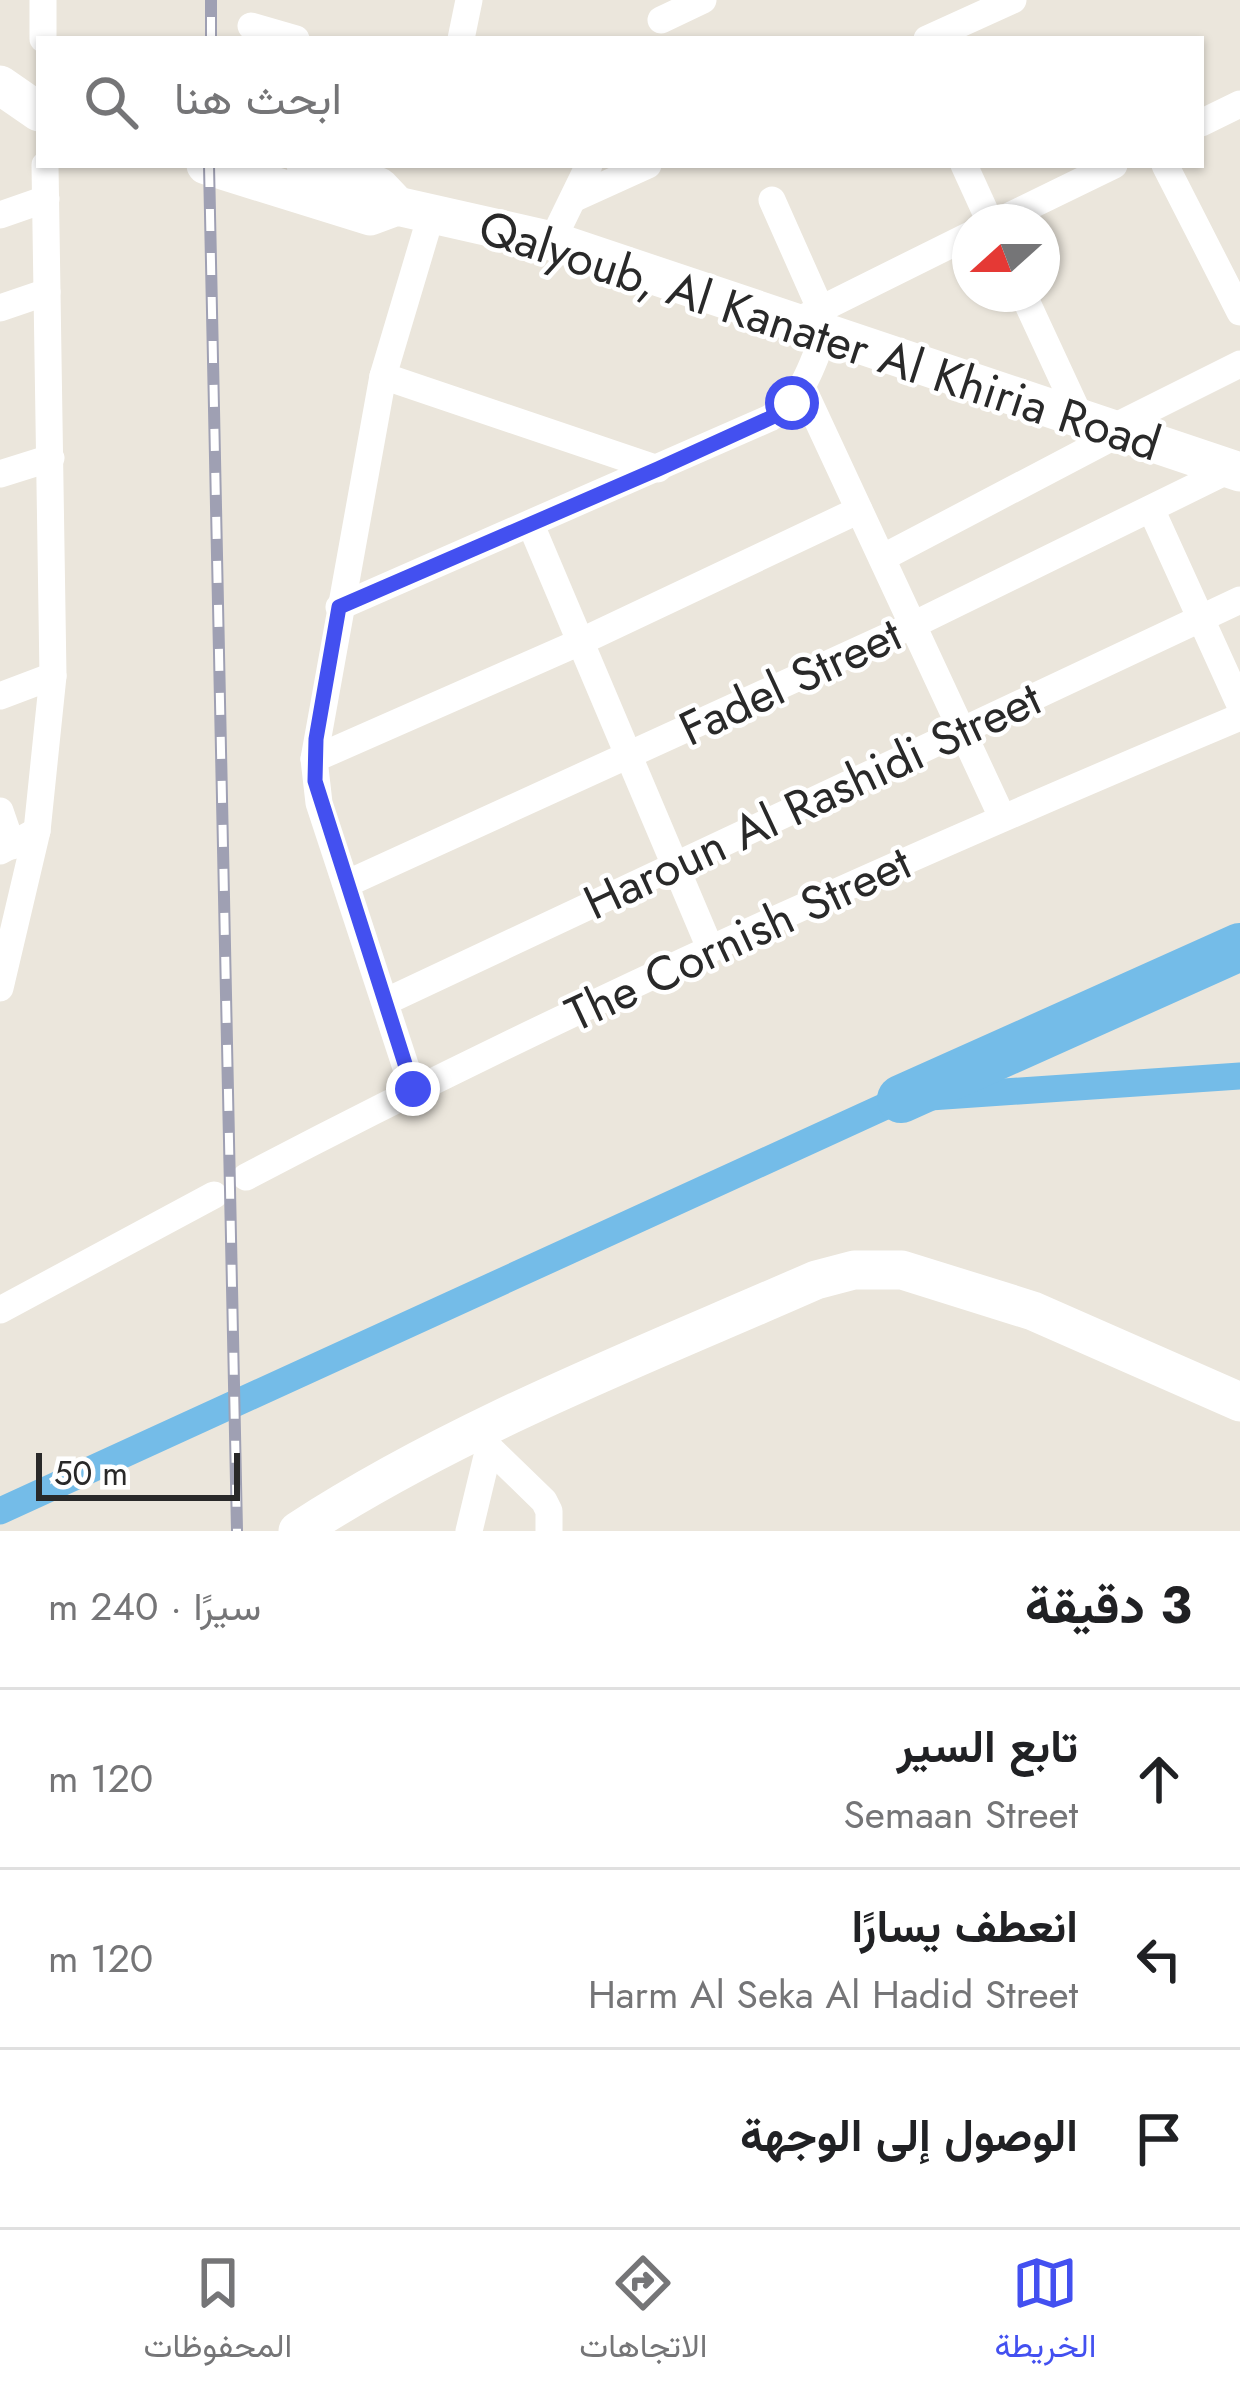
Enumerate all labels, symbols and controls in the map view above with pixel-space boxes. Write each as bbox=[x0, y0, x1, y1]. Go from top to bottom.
search box bbox=[36, 36, 1204, 168]
text: ابحث هنا bbox=[174, 66, 342, 131]
icon: search bbox=[78, 69, 144, 135]
street label: Qalyoub, Al Kanater Al Khiria Road bbox=[470, 193, 1169, 478]
north arrow bbox=[952, 204, 1060, 312]
route start bbox=[765, 376, 819, 430]
street label: Fadel Street bbox=[668, 600, 913, 763]
street label: Haroun Al Rashidi Street bbox=[572, 664, 1052, 937]
street label: The Cornish Street bbox=[554, 828, 922, 1049]
route end bbox=[386, 1062, 440, 1116]
scale bar bbox=[36, 1447, 240, 1500]
text: 50 m bbox=[54, 1450, 128, 1497]
text: 3 دقيقة bbox=[1025, 1568, 1192, 1642]
text: سيرًا · 240 m bbox=[48, 1578, 261, 1635]
text: تابع السير bbox=[897, 1714, 1078, 1779]
icon: ahead bbox=[1126, 1746, 1192, 1812]
text: 120 m bbox=[48, 1750, 153, 1807]
text: Semaan Street bbox=[843, 1786, 1078, 1843]
text: انعطف يسارًا bbox=[852, 1894, 1078, 1959]
icon: left bbox=[1126, 1926, 1192, 1992]
text: 120 m bbox=[48, 1930, 153, 1987]
text: Harm Al Seka Al Hadid Street bbox=[588, 1966, 1078, 2023]
text: الوصول إلى الوجهة bbox=[740, 2103, 1078, 2168]
icon: arrive bbox=[1126, 2106, 1192, 2172]
tab: المحفوظات bbox=[144, 2250, 292, 2375]
tab: الاتجاهات bbox=[579, 2250, 707, 2375]
tab: الخريطة bbox=[994, 2250, 1096, 2375]

